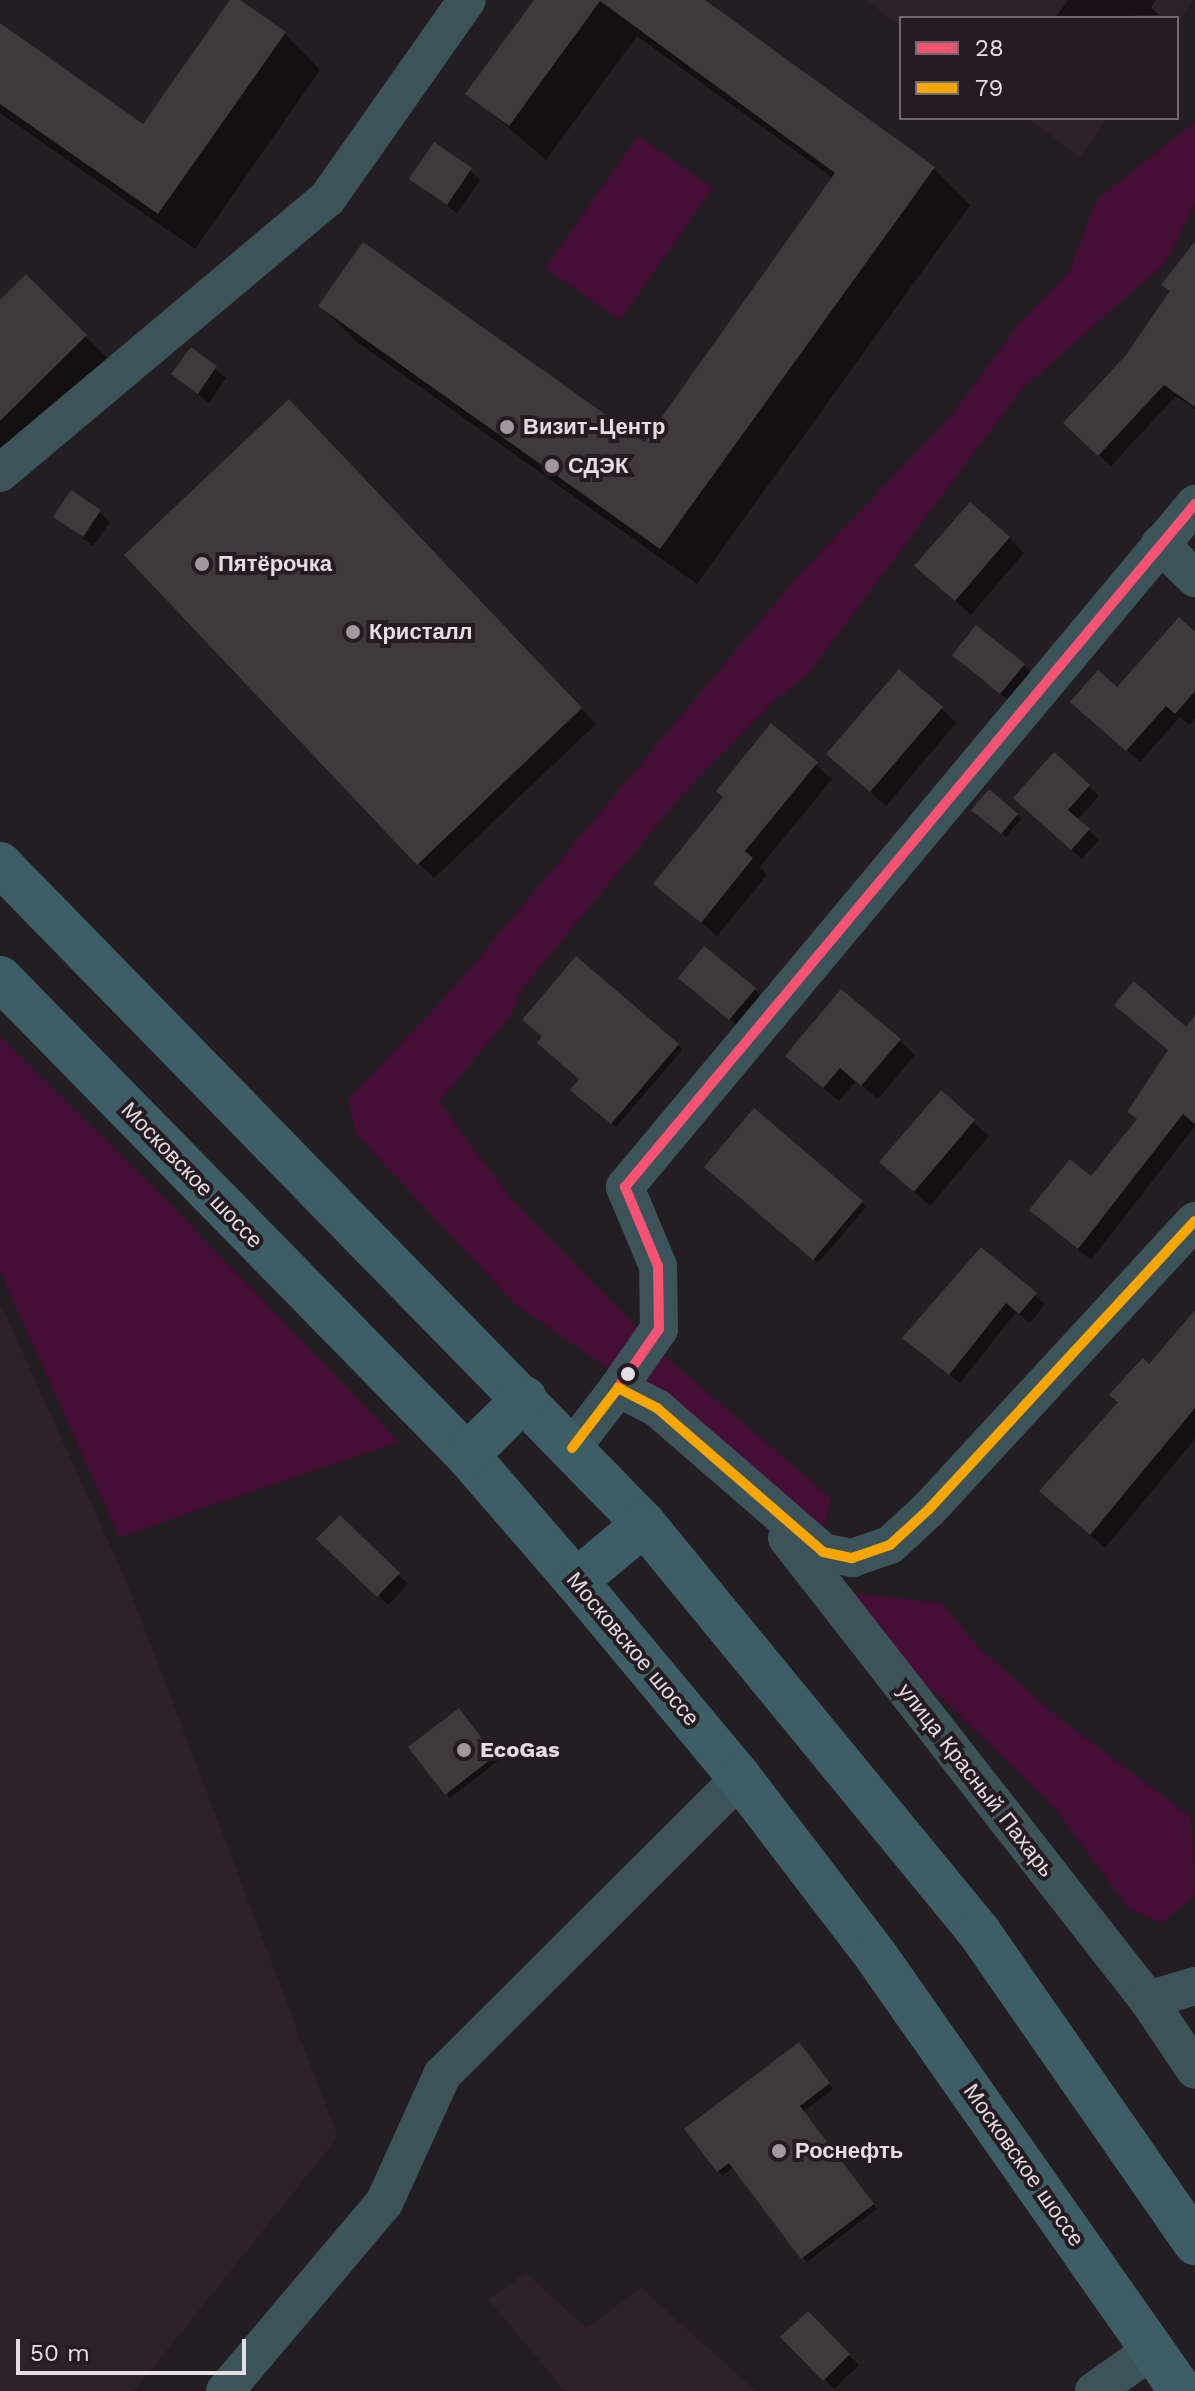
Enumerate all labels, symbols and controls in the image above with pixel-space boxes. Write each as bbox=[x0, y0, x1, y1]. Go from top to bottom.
legend bbox=[899, 16, 1179, 120]
text: 28 bbox=[975, 34, 1004, 62]
text: 79 bbox=[975, 74, 1003, 102]
place label: Визит-Центр bbox=[523, 414, 665, 440]
marker: Визит-Центр bbox=[498, 418, 516, 436]
place label: СДЭК bbox=[568, 453, 628, 479]
marker: СДЭК bbox=[543, 457, 561, 475]
place label: Пятёрочка bbox=[218, 551, 332, 577]
marker: Пятёрочка bbox=[193, 555, 211, 573]
place label: Кристалл bbox=[369, 619, 473, 645]
marker: Кристалл bbox=[344, 623, 362, 641]
street label: Московское шоссе bbox=[116, 1097, 268, 1253]
unlabelled marker bbox=[620, 1366, 636, 1382]
street label: Московское шоссе bbox=[561, 1567, 705, 1731]
street label: улица Красный Пахарь bbox=[892, 1678, 1060, 1882]
place label: EcoGas bbox=[480, 1737, 560, 1763]
marker: EcoGas bbox=[455, 1741, 473, 1759]
street label: Московское шоссе bbox=[958, 2079, 1090, 2251]
place label: Роснефть bbox=[795, 2138, 903, 2164]
marker: Роснефть bbox=[770, 2142, 788, 2160]
scale bar bbox=[20, 2323, 250, 2373]
text: 50 m bbox=[30, 2339, 90, 2367]

